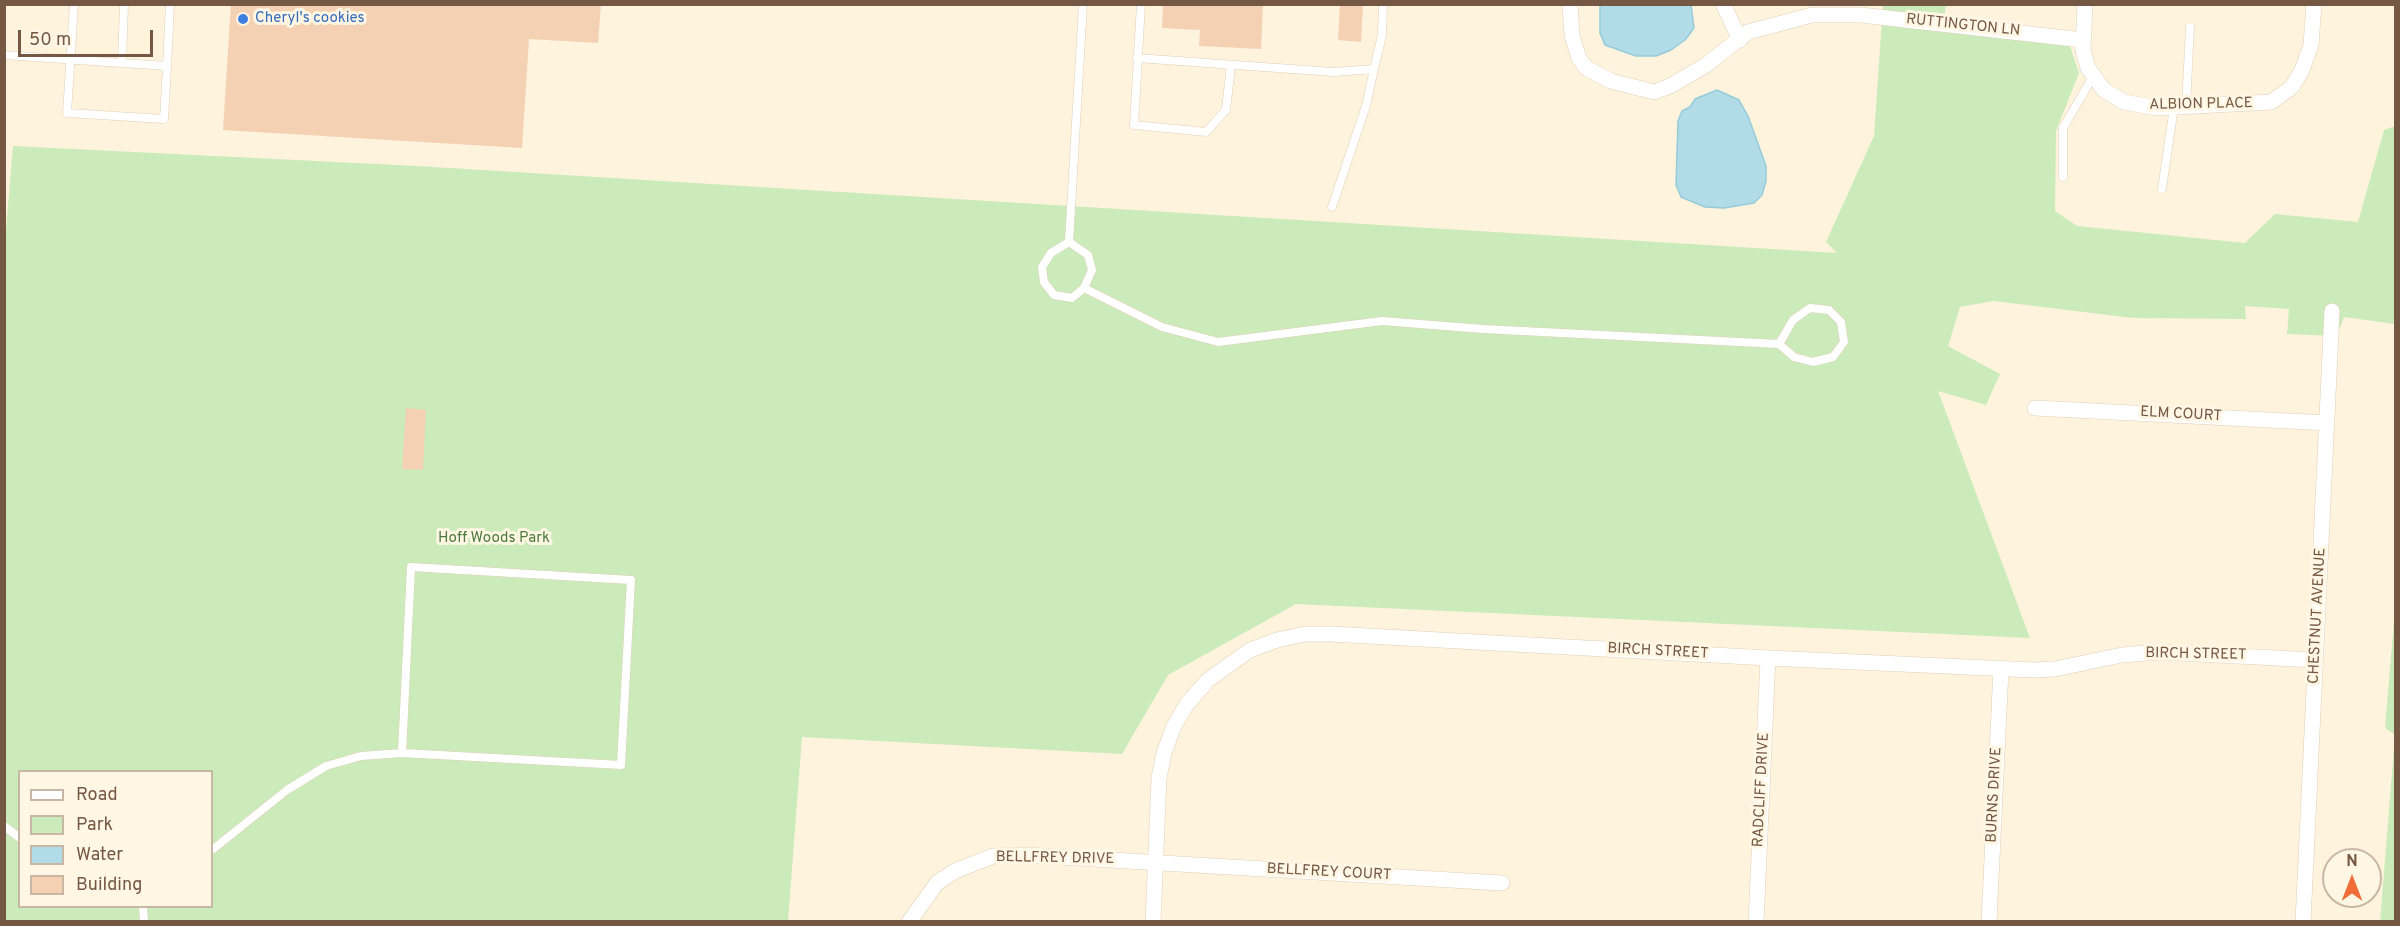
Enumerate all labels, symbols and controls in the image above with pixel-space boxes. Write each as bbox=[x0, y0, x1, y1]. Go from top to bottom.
place label: Cheryl's cookies bbox=[255, 10, 365, 28]
street label: RUTTINGTON LN bbox=[1905, 11, 2021, 41]
marker: Cheryl's cookies bbox=[236, 12, 250, 26]
scale bar bbox=[21, 18, 156, 56]
text: 50 m bbox=[29, 29, 71, 52]
street label: ALBION PLACE bbox=[2149, 95, 2253, 115]
street label: ELM COURT bbox=[2140, 404, 2222, 426]
park label: Hoff Woods Park bbox=[438, 530, 550, 548]
street label: CHESTNUT AVENUE bbox=[2305, 547, 2331, 685]
street label: BIRCH STREET bbox=[1607, 640, 1709, 664]
street label: BIRCH STREET bbox=[2145, 645, 2247, 665]
street label: RADCLIFF DRIVE bbox=[1750, 732, 1774, 848]
street label: BURNS DRIVE bbox=[1984, 747, 2006, 843]
legend bbox=[18, 770, 213, 908]
text: Road bbox=[76, 784, 118, 807]
text: Park bbox=[76, 814, 113, 837]
text: Water bbox=[76, 844, 123, 867]
north arrow bbox=[2322, 848, 2382, 908]
street label: BELLFREY DRIVE bbox=[996, 849, 1114, 869]
text: N bbox=[2346, 852, 2358, 872]
street label: BELLFREY COURT bbox=[1266, 861, 1392, 885]
text: Building bbox=[76, 874, 142, 897]

